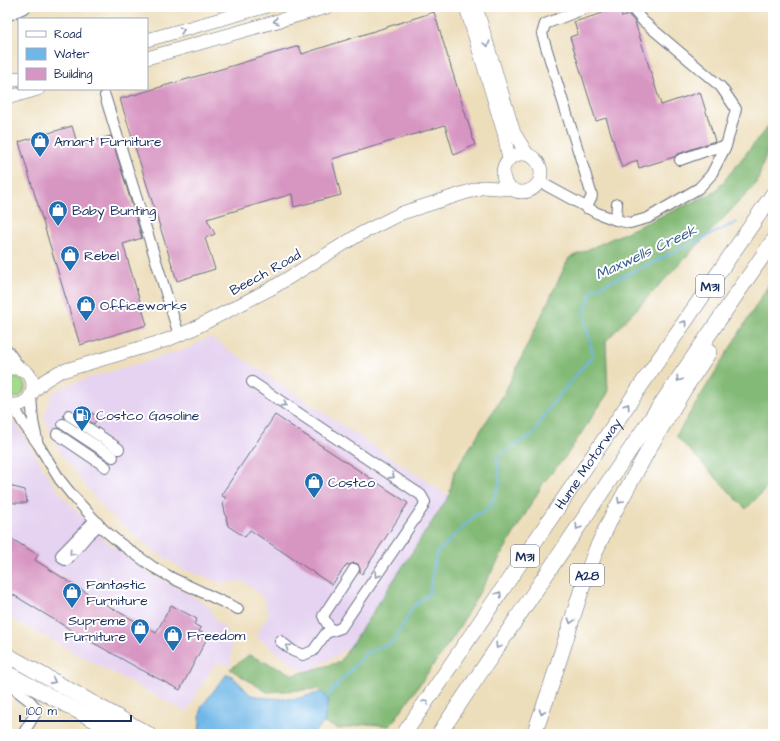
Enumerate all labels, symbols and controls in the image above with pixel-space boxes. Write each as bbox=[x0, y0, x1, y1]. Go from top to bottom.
one-way arrow bbox=[273, 17, 279, 25]
legend bbox=[18, 18, 148, 90]
text: Road bbox=[54, 26, 82, 43]
one-way arrow bbox=[178, 26, 185, 35]
one-way arrow bbox=[482, 41, 491, 48]
text: Water bbox=[54, 46, 90, 63]
text: Building bbox=[54, 66, 92, 84]
shop icon: Amart Furniture bbox=[29, 130, 51, 158]
place label: Amart Furniture bbox=[54, 132, 162, 152]
shop icon: Baby Bunting bbox=[47, 199, 69, 227]
place label: Baby Bunting bbox=[72, 201, 156, 221]
water label: Maxwells Creek bbox=[592, 219, 701, 285]
shop icon: Rebel bbox=[59, 244, 81, 272]
street label: Beech Road bbox=[226, 245, 305, 301]
place label: Rebel bbox=[84, 246, 119, 266]
road number: M31 bbox=[696, 275, 724, 297]
shop icon: Officeworks bbox=[75, 294, 97, 322]
place label: Officeworks bbox=[100, 296, 187, 316]
one-way arrow bbox=[679, 320, 687, 327]
one-way arrow bbox=[676, 374, 683, 381]
one-way arrow bbox=[280, 399, 287, 406]
one-way arrow bbox=[622, 403, 629, 410]
fuel station icon: Costco Gasoline bbox=[71, 404, 93, 432]
place label: Costco Gasoline bbox=[96, 406, 200, 426]
street label: Hume Motorway bbox=[550, 414, 627, 514]
shop icon: Costco bbox=[303, 471, 325, 499]
one-way arrow bbox=[388, 471, 395, 479]
place label: Costco bbox=[328, 473, 375, 493]
one-way arrow bbox=[617, 497, 625, 504]
one-way arrow bbox=[575, 523, 583, 530]
road number: M31 bbox=[511, 545, 539, 567]
one-way arrow bbox=[70, 548, 77, 556]
road number: A28 bbox=[570, 564, 604, 586]
one-way arrow bbox=[374, 571, 382, 578]
place label: Fantastic Furniture bbox=[86, 575, 148, 611]
shop icon: Fantastic Furniture bbox=[61, 581, 83, 609]
one-way arrow bbox=[494, 591, 502, 598]
place label: Supreme Furniture bbox=[64, 611, 126, 647]
shop icon: Supreme Furniture bbox=[129, 617, 151, 645]
one-way arrow bbox=[567, 617, 576, 624]
shop icon: Freedom bbox=[162, 624, 184, 652]
place label: Freedom bbox=[187, 626, 246, 646]
one-way arrow bbox=[495, 642, 502, 649]
one-way arrow bbox=[286, 645, 293, 652]
one-way arrow bbox=[49, 677, 56, 684]
scale bar bbox=[20, 697, 131, 723]
one-way arrow bbox=[421, 699, 429, 706]
text: 100 m bbox=[26, 703, 57, 720]
one-way arrow bbox=[538, 708, 547, 715]

